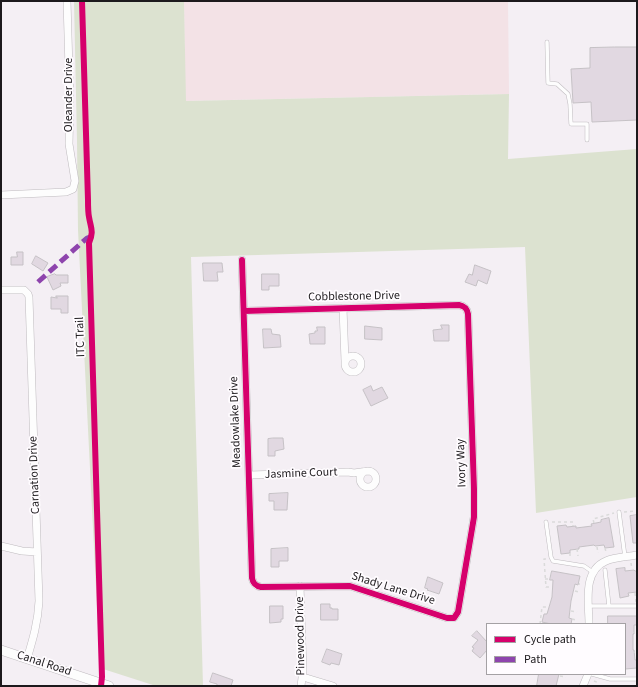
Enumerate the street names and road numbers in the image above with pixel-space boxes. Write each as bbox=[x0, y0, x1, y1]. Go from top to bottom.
street label: Oleander Drive bbox=[62, 58, 76, 132]
street label: Cobblestone Drive bbox=[308, 289, 400, 305]
street label: ITC Trail bbox=[73, 317, 89, 357]
street label: Meadowlake Drive bbox=[227, 376, 245, 468]
street label: Carnation Drive bbox=[26, 436, 44, 514]
street label: Ivory Way bbox=[454, 438, 470, 488]
street label: Jasmine Court bbox=[264, 466, 338, 482]
street label: Shady Lane Drive bbox=[350, 569, 436, 609]
street label: Pinewood Drive bbox=[293, 596, 309, 676]
street label: Canal Road bbox=[15, 648, 73, 680]

